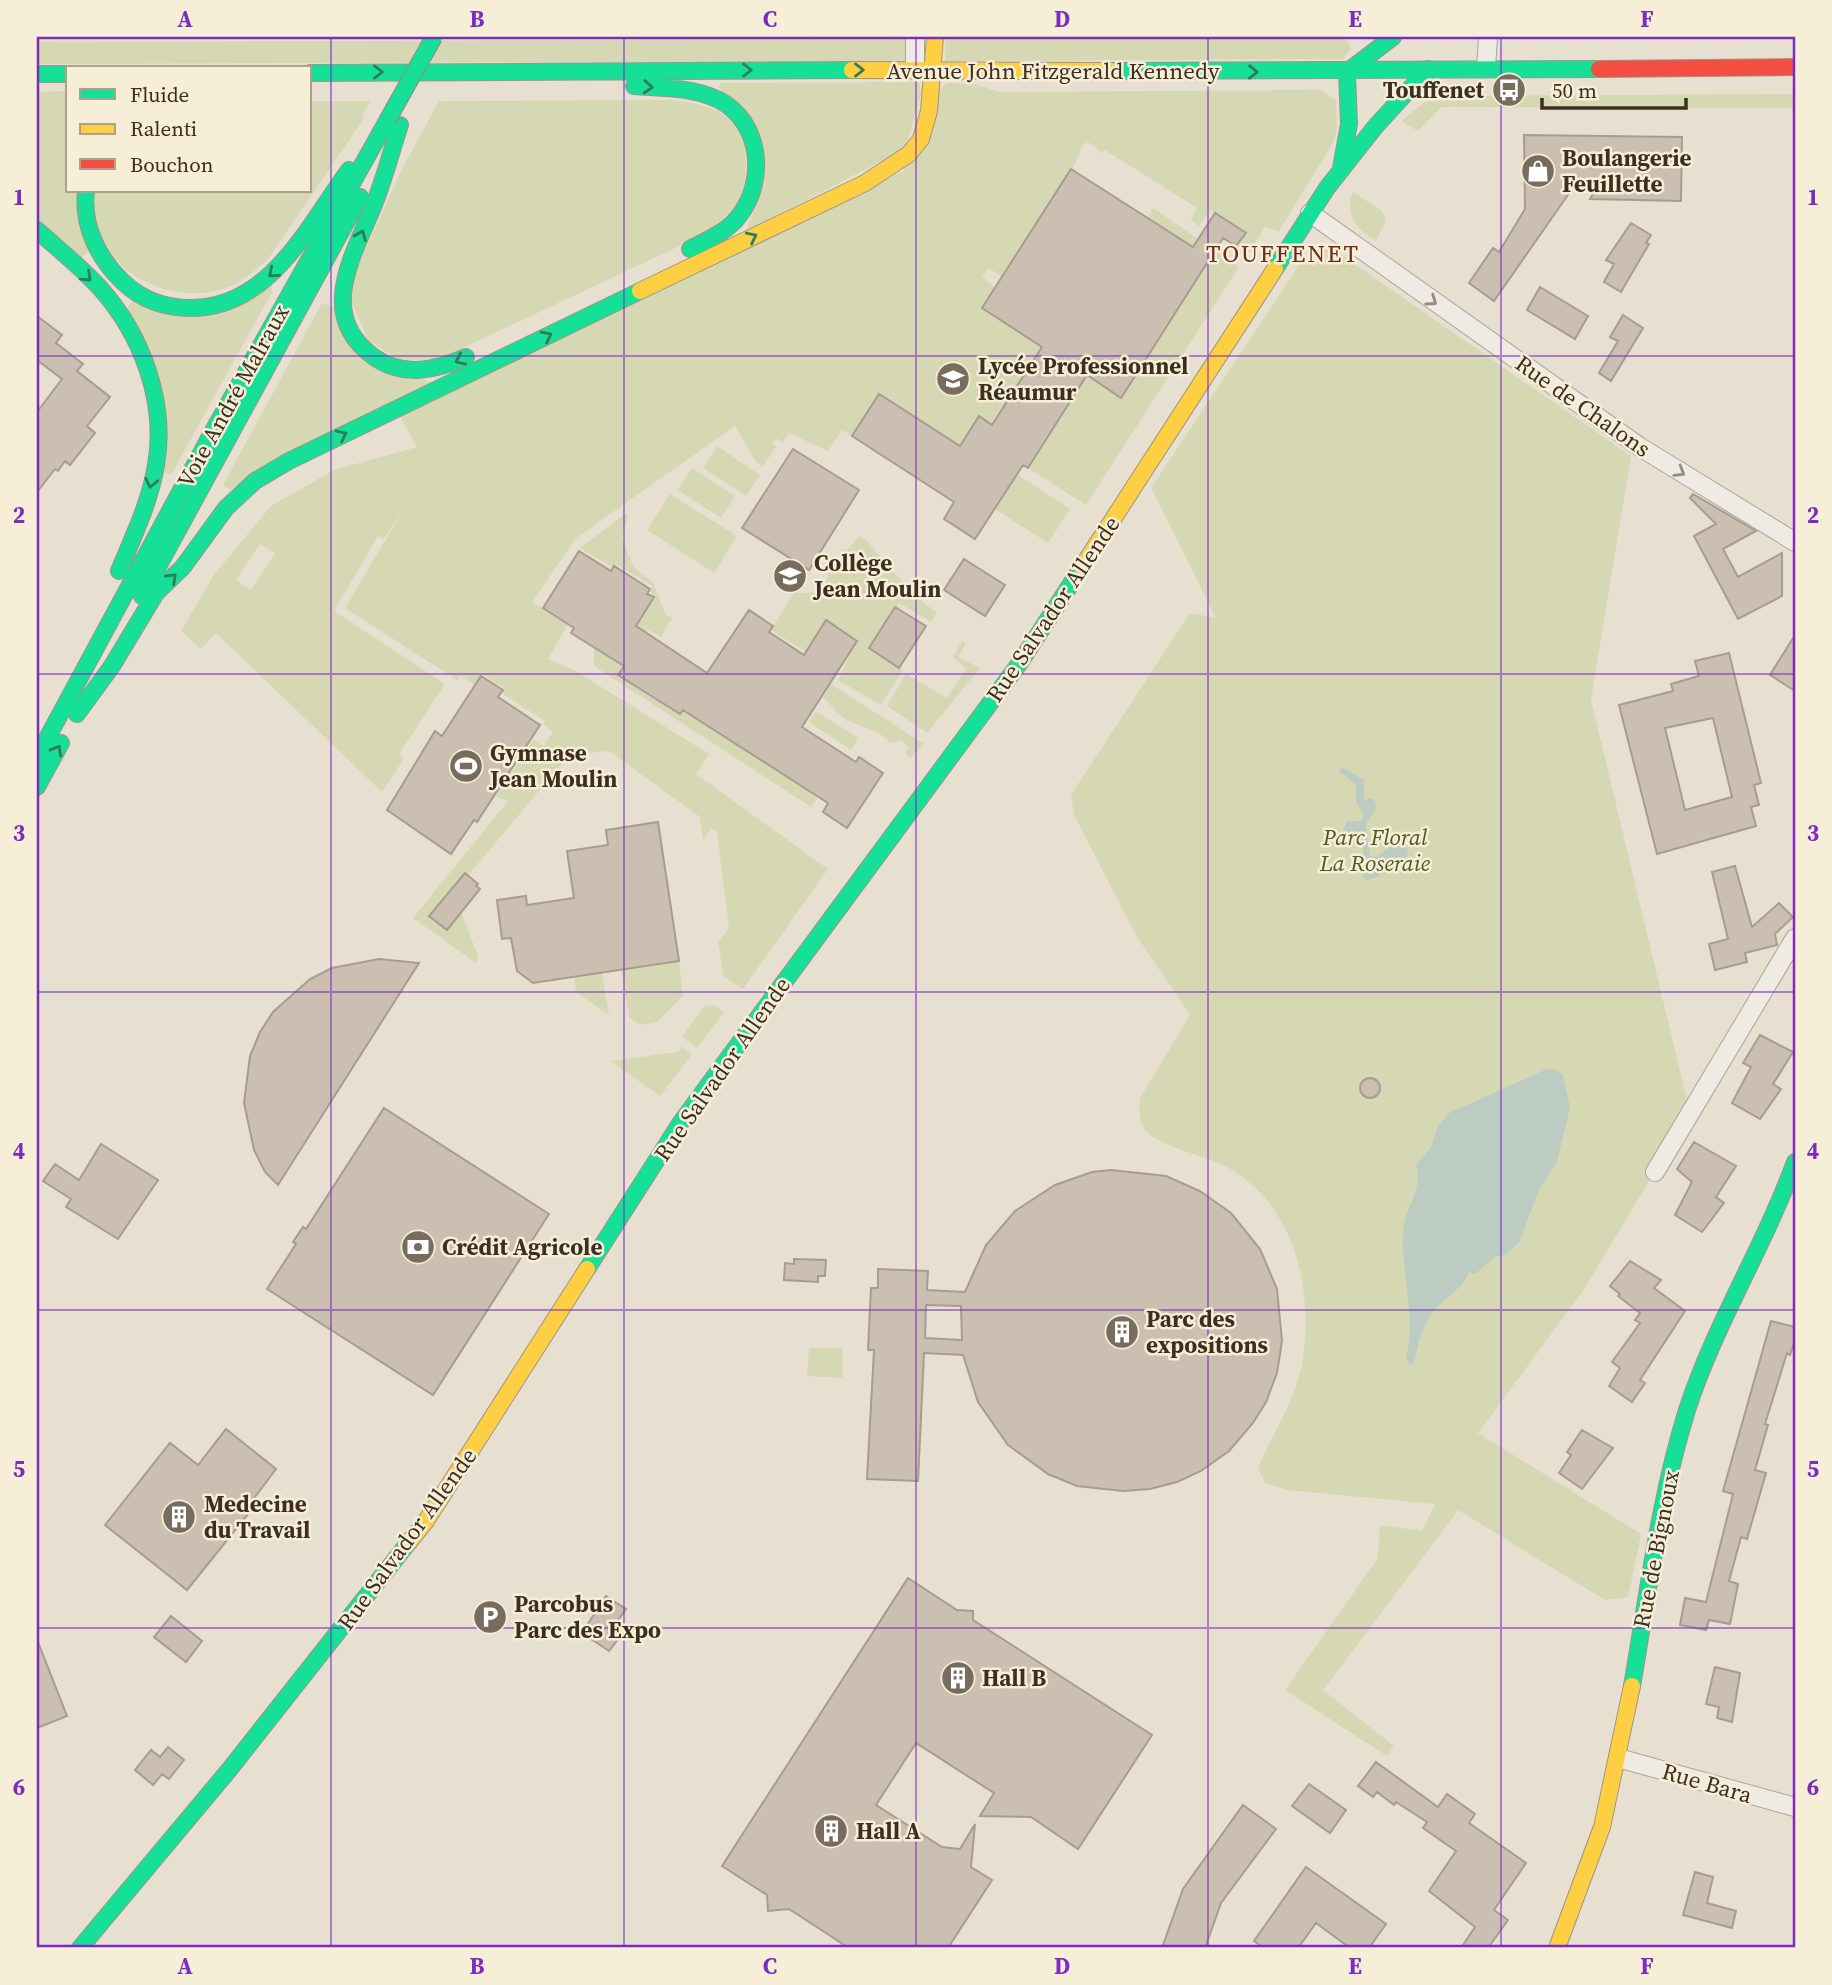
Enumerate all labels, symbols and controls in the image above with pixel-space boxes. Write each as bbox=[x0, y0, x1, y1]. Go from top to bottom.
text: A bbox=[177, 3, 193, 35]
text: B bbox=[470, 3, 485, 35]
text: C bbox=[763, 3, 777, 35]
text: D bbox=[1054, 3, 1070, 35]
text: E bbox=[1348, 3, 1362, 35]
text: F bbox=[1640, 3, 1654, 35]
street label: Avenue John Fitzgerald Kennedy bbox=[886, 55, 1220, 87]
one-way arrow bbox=[742, 62, 753, 78]
one-way arrow bbox=[854, 62, 865, 78]
one-way arrow bbox=[373, 64, 384, 80]
one-way arrow bbox=[1248, 64, 1259, 79]
legend bbox=[66, 66, 312, 192]
scale bar bbox=[1542, 66, 1685, 110]
bus stop icon: Touffenet bbox=[1490, 71, 1528, 109]
place label: Touffenet bbox=[1383, 74, 1485, 106]
text: 50 m bbox=[1552, 76, 1597, 105]
one-way arrow bbox=[643, 79, 654, 94]
text: Fluide bbox=[130, 80, 189, 109]
text: Ralenti bbox=[130, 114, 197, 143]
place label: Boulangerie Feuillette bbox=[1562, 142, 1692, 200]
text: Bouchon bbox=[130, 150, 214, 179]
shop icon: Boulangerie Feuillette bbox=[1519, 152, 1557, 190]
text: 1 bbox=[13, 181, 25, 213]
text: 1 bbox=[1807, 181, 1819, 213]
one-way arrow bbox=[353, 230, 367, 242]
one-way arrow bbox=[745, 232, 757, 246]
district label: TOUFFENET bbox=[1206, 237, 1360, 270]
one-way arrow bbox=[268, 265, 281, 277]
one-way arrow bbox=[79, 268, 92, 281]
one-way arrow bbox=[1424, 293, 1437, 305]
street label: Voie André Malraux bbox=[169, 299, 297, 493]
one-way arrow bbox=[540, 330, 552, 344]
street label: Rue de Chalons bbox=[1509, 347, 1657, 465]
place label: Lycée Professionnel Réaumur bbox=[978, 350, 1188, 408]
one-way arrow bbox=[455, 351, 467, 365]
school or university icon: Lycée Professionnel Réaumur bbox=[934, 360, 972, 398]
one-way arrow bbox=[335, 429, 347, 443]
one-way arrow bbox=[1672, 463, 1685, 476]
one-way arrow bbox=[144, 477, 159, 489]
text: 2 bbox=[13, 499, 25, 531]
text: 2 bbox=[1807, 499, 1819, 531]
street label: Rue Salvador Allende bbox=[979, 510, 1127, 708]
place label: Collège Jean Moulin bbox=[812, 547, 941, 605]
school or university icon: Collège Jean Moulin bbox=[771, 557, 809, 595]
one-way arrow bbox=[163, 573, 176, 586]
place label: Gymnase Jean Moulin bbox=[488, 737, 617, 795]
one-way arrow bbox=[49, 745, 62, 758]
sports icon: Gymnase Jean Moulin bbox=[447, 747, 485, 785]
text: 3 bbox=[13, 817, 25, 849]
text: 3 bbox=[1807, 817, 1819, 849]
park label: Parc Floral La Roseraie bbox=[1319, 821, 1431, 879]
street label: Rue Salvador Allende bbox=[646, 970, 798, 1168]
text: 4 bbox=[13, 1135, 25, 1167]
text: 4 bbox=[1807, 1135, 1819, 1167]
bank icon: Crédit Agricole bbox=[399, 1228, 437, 1266]
place label: Crédit Agricole bbox=[442, 1231, 602, 1263]
place label: Parc des expositions bbox=[1146, 1303, 1268, 1361]
building icon: Parc des expositions bbox=[1103, 1313, 1141, 1351]
street label: Rue Salvador Allende bbox=[330, 1441, 484, 1637]
text: 5 bbox=[13, 1453, 25, 1485]
text: 5 bbox=[1807, 1453, 1819, 1485]
street label: Rue de Bignoux bbox=[1625, 1467, 1687, 1631]
place label: Medecine du Travail bbox=[204, 1488, 310, 1546]
building icon: Medecine du Travail bbox=[160, 1498, 198, 1536]
place label: Parcobus Parc des Expo bbox=[514, 1588, 661, 1646]
parking icon: Parcobus Parc des Expo bbox=[471, 1598, 509, 1636]
building icon: Hall B bbox=[939, 1659, 977, 1697]
place label: Hall B bbox=[982, 1662, 1046, 1694]
street label: Rue Bara bbox=[1658, 1755, 1756, 1811]
text: 6 bbox=[13, 1771, 25, 1803]
text: 6 bbox=[1807, 1771, 1819, 1803]
building icon: Hall A bbox=[812, 1812, 850, 1850]
place label: Hall A bbox=[856, 1815, 921, 1847]
text: A bbox=[177, 1950, 193, 1982]
text: B bbox=[470, 1950, 485, 1982]
text: C bbox=[763, 1950, 777, 1982]
text: D bbox=[1054, 1950, 1070, 1982]
text: E bbox=[1348, 1950, 1362, 1982]
text: F bbox=[1640, 1950, 1654, 1982]

